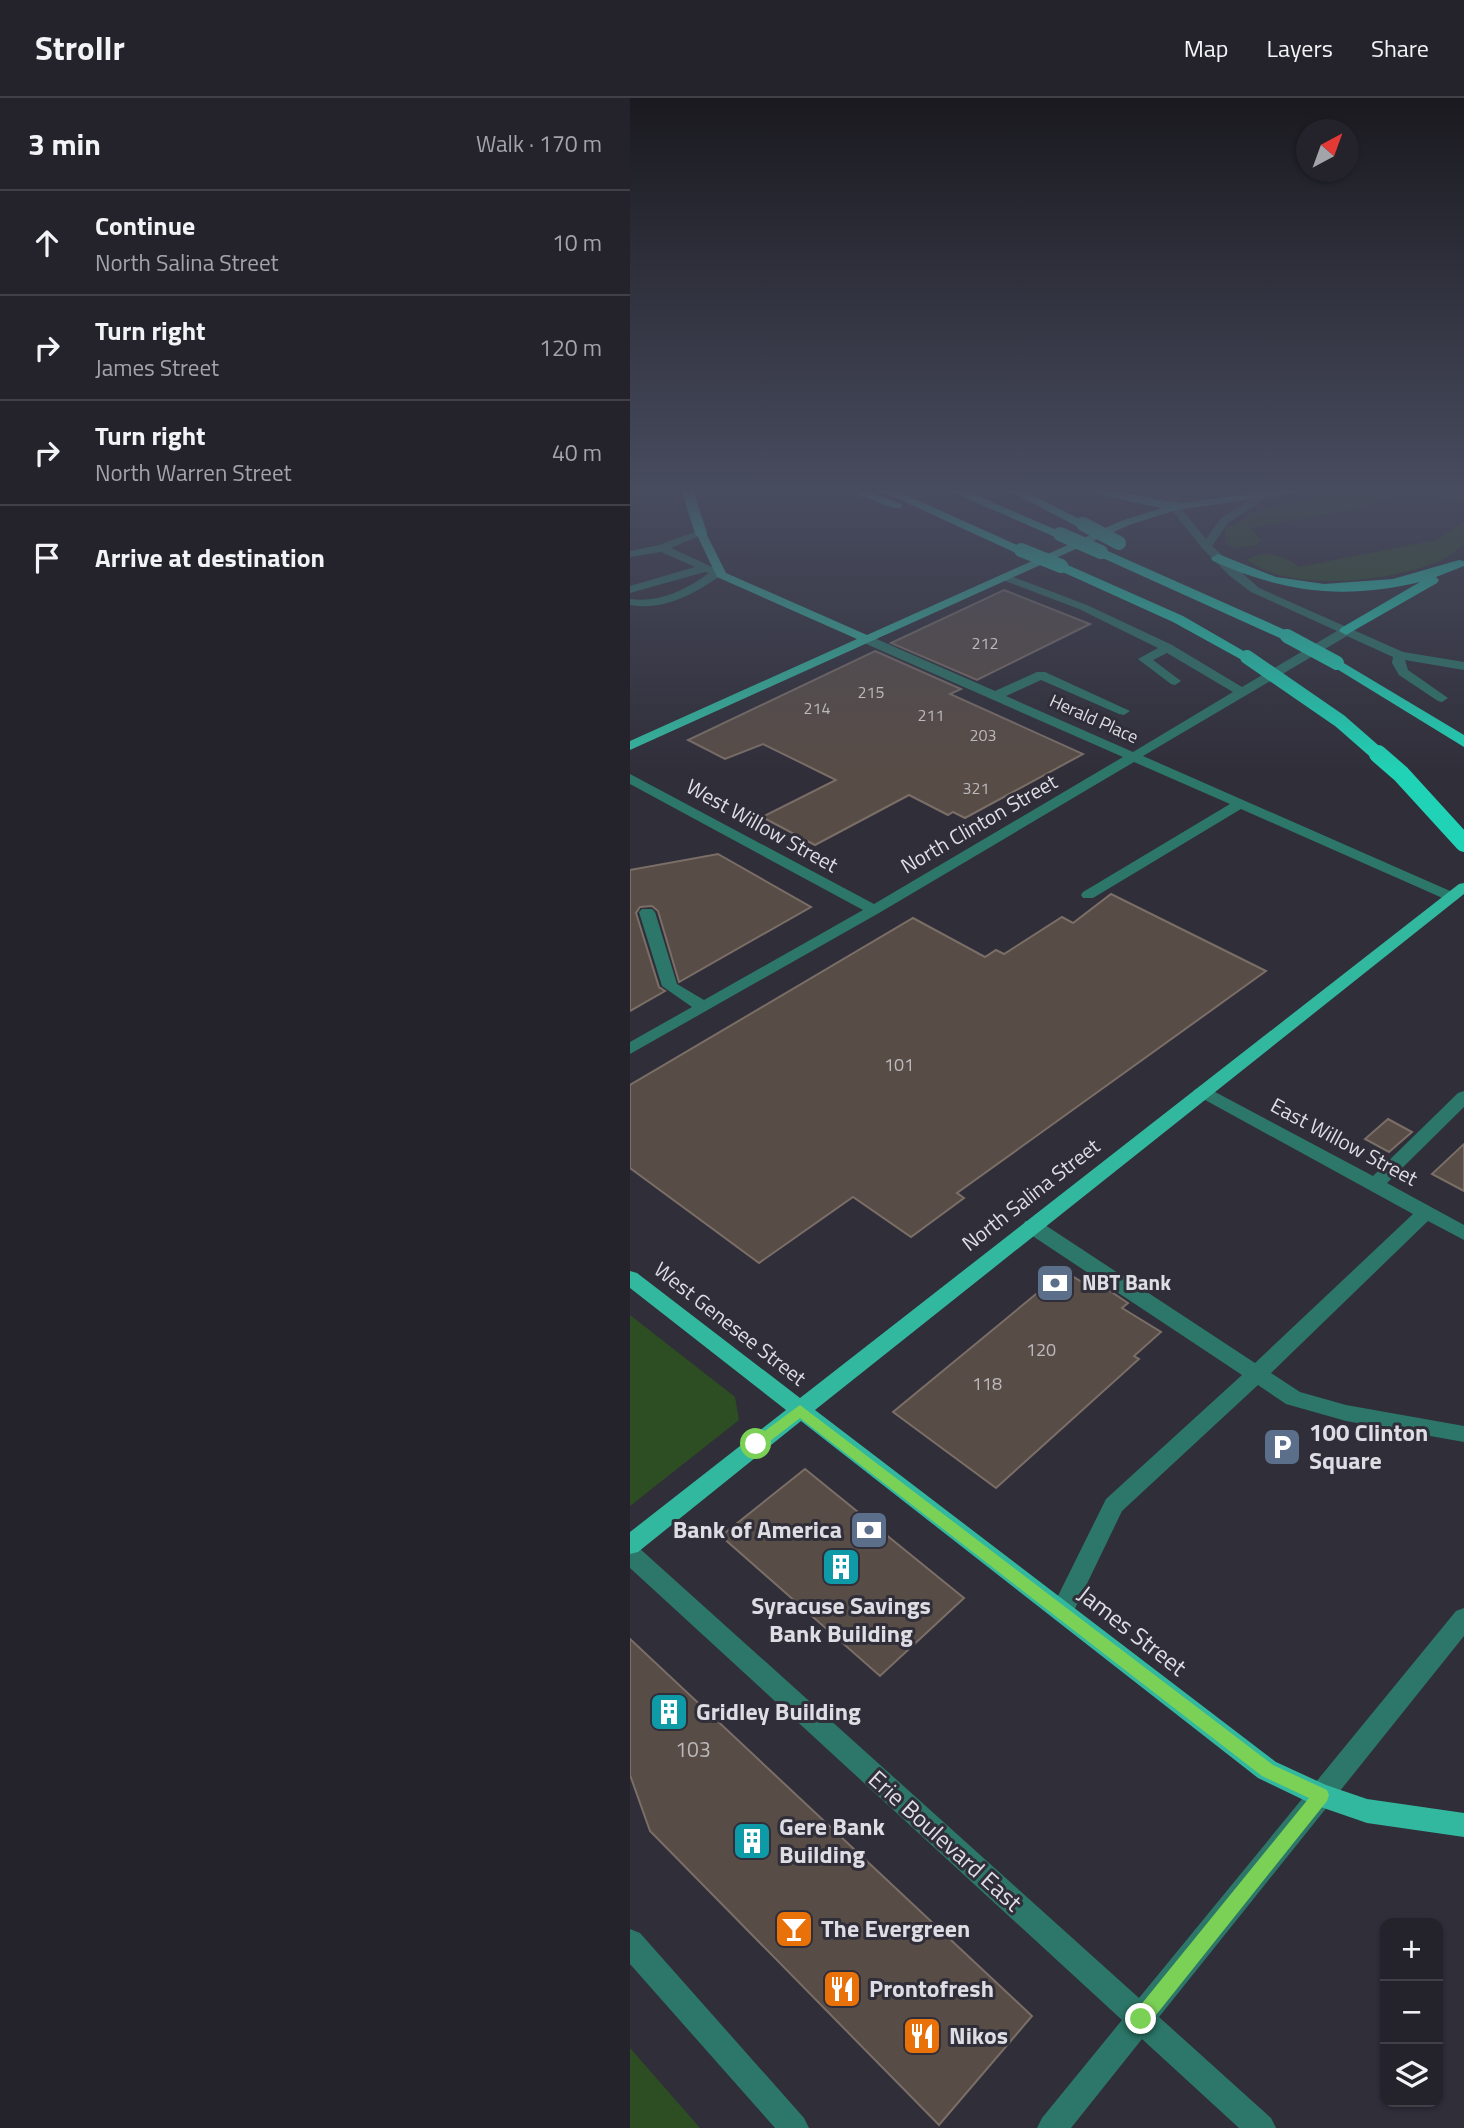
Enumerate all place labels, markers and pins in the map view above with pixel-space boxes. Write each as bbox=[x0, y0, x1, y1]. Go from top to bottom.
bank icon: NBT Bank bbox=[1034, 1262, 1076, 1304]
place label: NBT Bank bbox=[1082, 1266, 1171, 1298]
place label: 100 Clinton Square bbox=[1309, 1414, 1428, 1478]
parking icon: 100 Clinton Square bbox=[1261, 1426, 1303, 1468]
bank icon: Bank of America bbox=[848, 1509, 890, 1551]
place label: Bank of America bbox=[673, 1511, 842, 1547]
building icon: Syracuse Savings Bank Building bbox=[820, 1546, 862, 1588]
place label: Syracuse Savings Bank Building bbox=[751, 1587, 931, 1651]
building icon: Gridley Building bbox=[648, 1691, 690, 1733]
place label: Gridley Building bbox=[696, 1693, 861, 1729]
place label: Gere Bank Building bbox=[779, 1808, 886, 1872]
building icon: Gere Bank Building bbox=[731, 1820, 773, 1862]
bar icon: The Evergreen bbox=[773, 1908, 815, 1950]
place label: The Evergreen bbox=[821, 1910, 970, 1946]
restaurant icon: Prontofresh bbox=[821, 1968, 863, 2010]
place label: Prontofresh bbox=[869, 1970, 994, 2006]
restaurant icon: Nikos bbox=[901, 2015, 943, 2057]
place label: Nikos bbox=[949, 2017, 1008, 2053]

